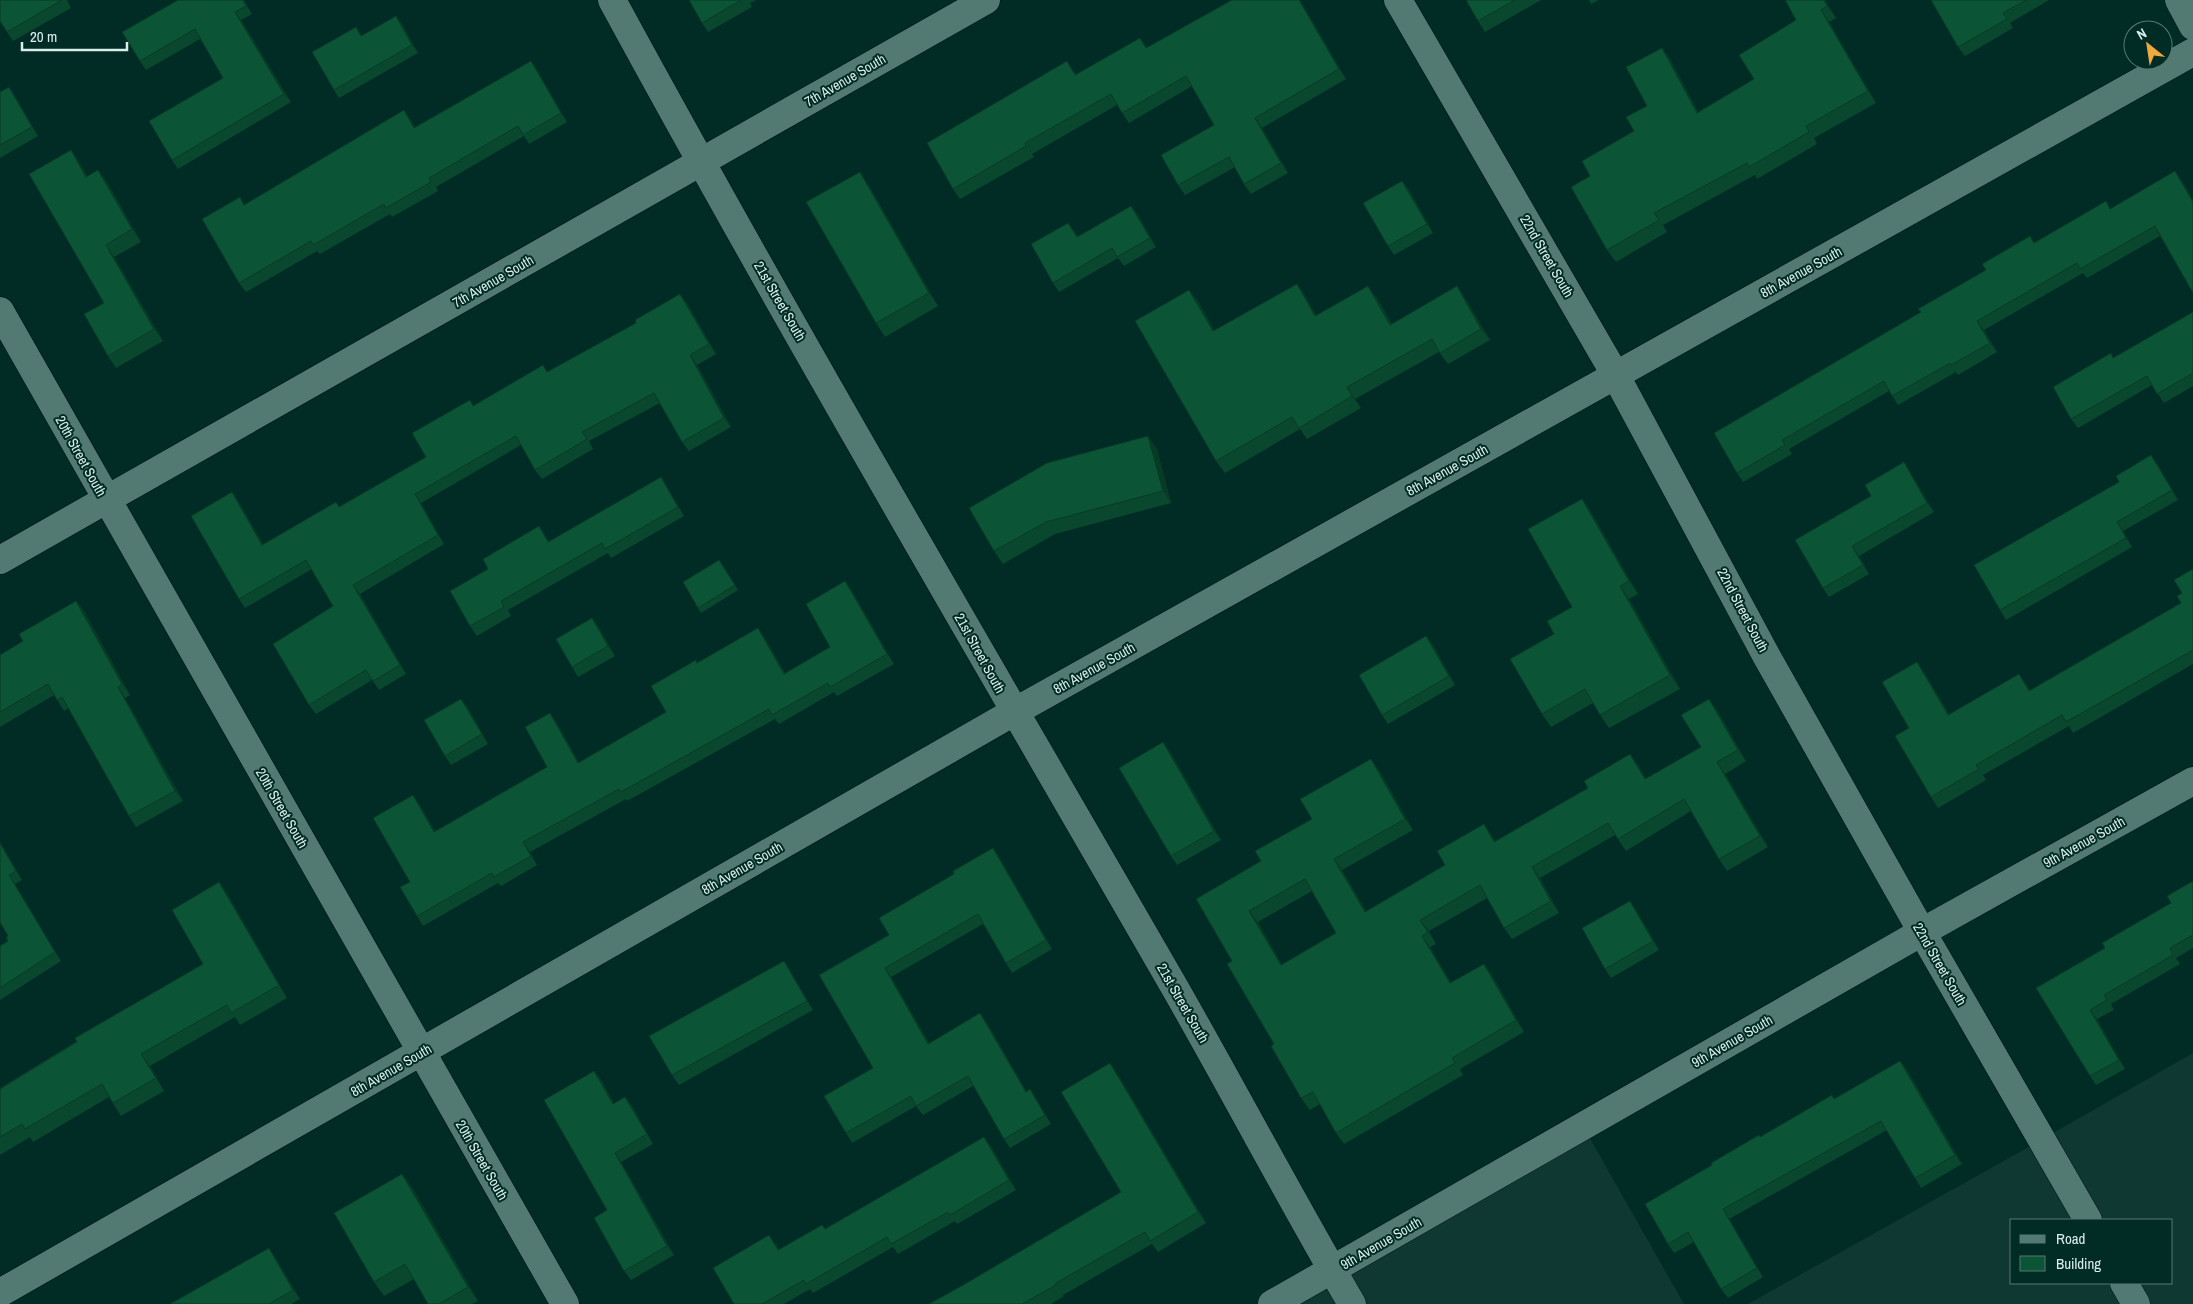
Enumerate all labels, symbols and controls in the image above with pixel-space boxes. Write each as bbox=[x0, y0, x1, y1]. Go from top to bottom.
scale bar bbox=[22, 20, 128, 52]
north arrow bbox=[2123, 20, 2173, 70]
text: N bbox=[2133, 24, 2150, 44]
text: 20 m bbox=[30, 26, 57, 47]
street label: 7th Avenue South bbox=[801, 50, 889, 110]
street label: 22nd Street South bbox=[1516, 211, 1578, 301]
street label: 8th Avenue South bbox=[1757, 242, 1845, 302]
street label: 7th Avenue South bbox=[449, 251, 537, 311]
street label: 21st Street South bbox=[750, 258, 810, 344]
street label: 20th Street South bbox=[51, 413, 111, 499]
street label: 8th Avenue South bbox=[1403, 440, 1491, 500]
street label: 22nd Street South bbox=[1713, 565, 1773, 655]
street label: 21st Street South bbox=[951, 610, 1009, 696]
street label: 8th Avenue South bbox=[1050, 638, 1138, 698]
street label: 20th Street South bbox=[252, 765, 312, 851]
street label: 9th Avenue South bbox=[2040, 812, 2128, 872]
street label: 8th Avenue South bbox=[698, 838, 786, 898]
street label: 22nd Street South bbox=[1909, 919, 1971, 1009]
street label: 21st Street South bbox=[1153, 960, 1213, 1046]
street label: 9th Avenue South bbox=[1688, 1011, 1776, 1071]
street label: 8th Avenue South bbox=[347, 1040, 435, 1100]
street label: 20th Street South bbox=[452, 1117, 512, 1203]
street label: 9th Avenue South bbox=[1337, 1213, 1425, 1273]
legend bbox=[2010, 1219, 2173, 1284]
text: Road bbox=[2056, 1228, 2085, 1249]
text: Building bbox=[2056, 1253, 2101, 1274]

